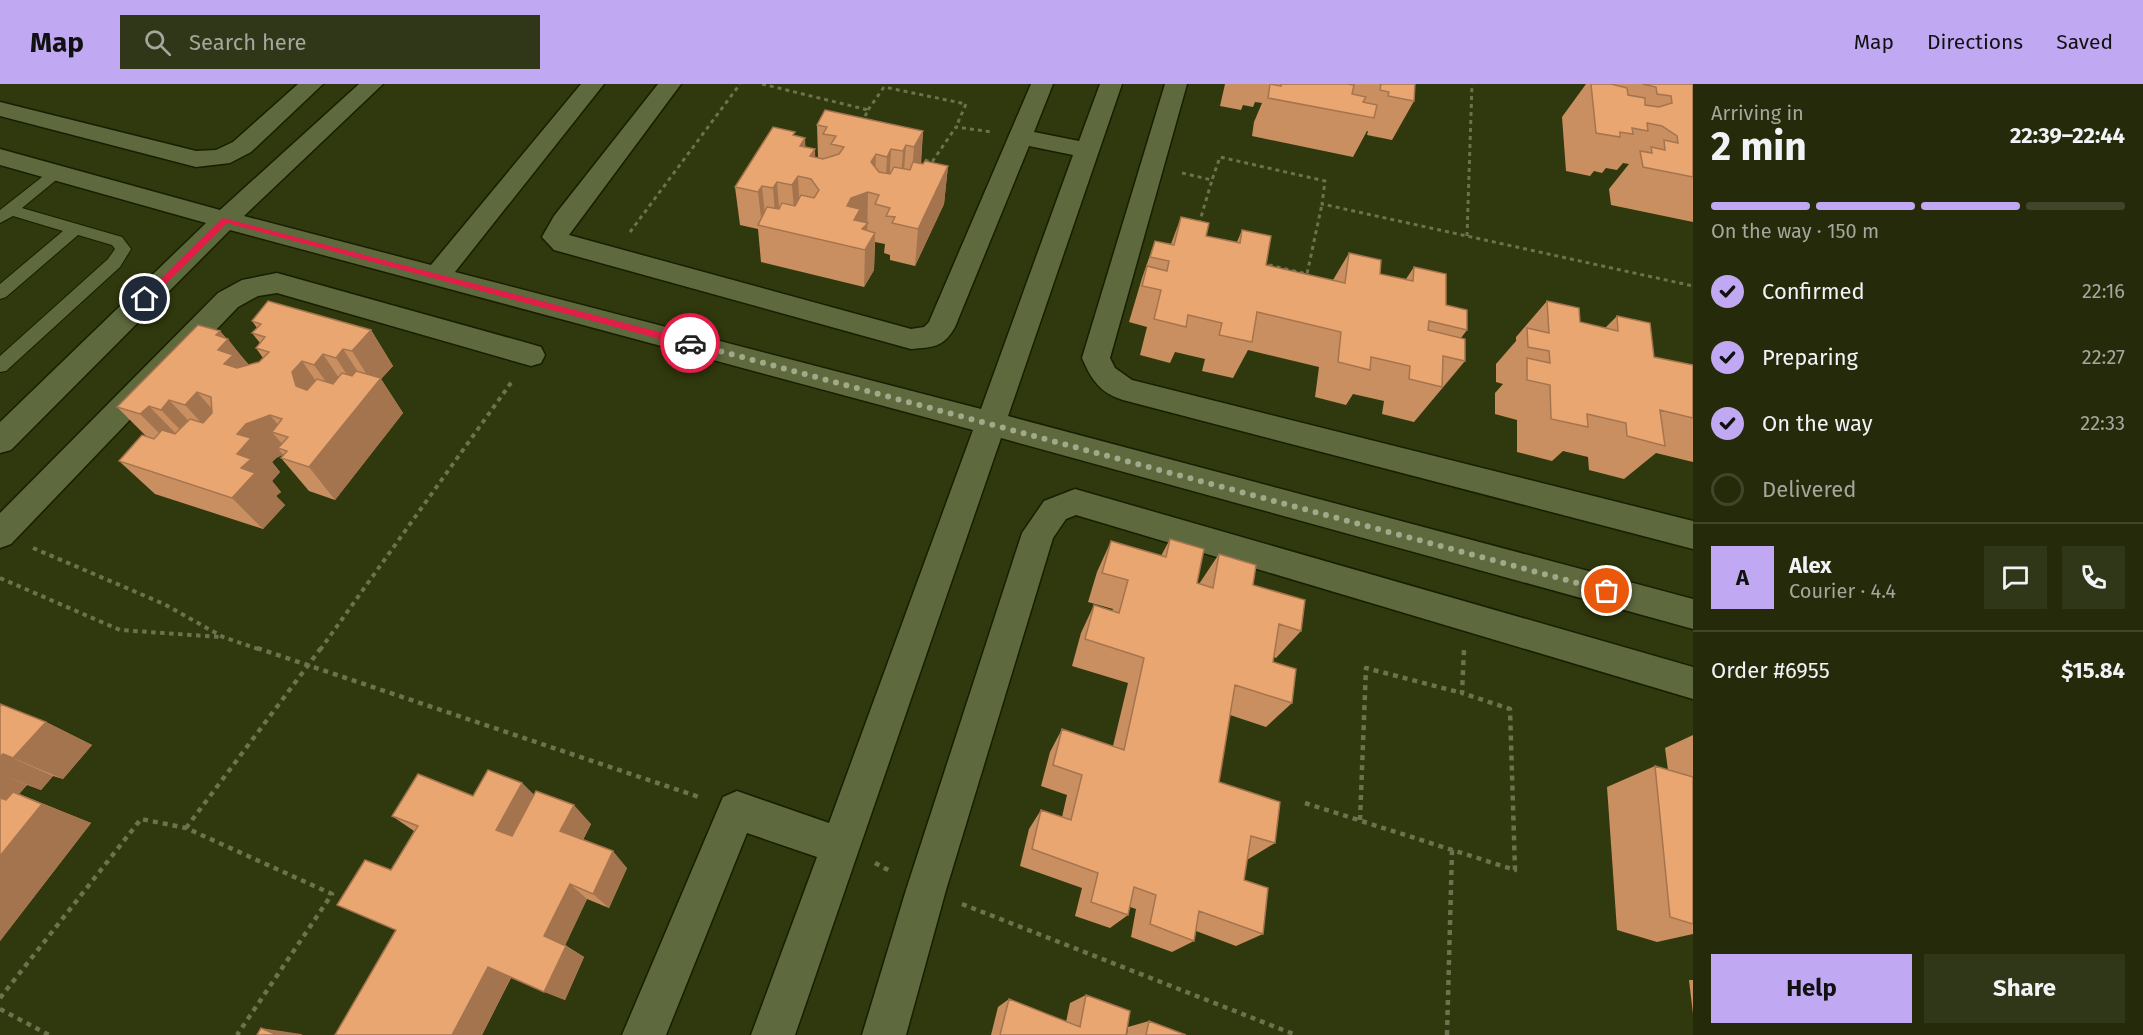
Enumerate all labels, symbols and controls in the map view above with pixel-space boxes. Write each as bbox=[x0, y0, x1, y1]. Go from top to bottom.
search box bbox=[120, 15, 540, 69]
text: Map bbox=[30, 26, 84, 59]
icon: search bbox=[141, 26, 174, 59]
text: Search here bbox=[189, 29, 307, 56]
text: Map bbox=[1854, 29, 1894, 55]
text: Directions bbox=[1927, 29, 2023, 55]
text: Saved bbox=[2056, 29, 2113, 55]
text: Arriving in bbox=[1711, 101, 1804, 125]
text: 22:39–22:44 bbox=[2010, 122, 2125, 149]
text: 2 min bbox=[1711, 124, 1807, 170]
text: On the way · 150 m bbox=[1711, 219, 1879, 243]
pin bbox=[119, 273, 170, 324]
icon: check bbox=[1711, 275, 1744, 308]
text: Confirmed bbox=[1762, 278, 1865, 305]
text: 22:16 bbox=[2082, 279, 2125, 303]
icon: home bbox=[128, 282, 161, 315]
courier bbox=[660, 313, 720, 373]
icon: car bbox=[674, 327, 707, 360]
icon: check bbox=[1711, 341, 1744, 374]
text: Preparing bbox=[1762, 344, 1858, 371]
text: 22:27 bbox=[2082, 345, 2125, 369]
icon: check bbox=[1711, 407, 1744, 440]
text: On the way bbox=[1762, 410, 1873, 437]
text: 22:33 bbox=[2080, 411, 2125, 435]
text: Delivered bbox=[1762, 476, 1857, 503]
button: chat bbox=[1984, 546, 2047, 609]
button: phone bbox=[2062, 546, 2125, 609]
text: Alex bbox=[1789, 552, 1832, 579]
text: A bbox=[1736, 564, 1749, 591]
pin bbox=[1581, 565, 1632, 616]
icon: bag bbox=[1590, 574, 1623, 607]
text: Courier · 4.4 bbox=[1789, 579, 1896, 603]
text: Order #6955 bbox=[1711, 657, 1830, 684]
text: $15.84 bbox=[2061, 657, 2125, 684]
button: Help bbox=[1711, 954, 1912, 1023]
button: Share bbox=[1924, 954, 2125, 1023]

